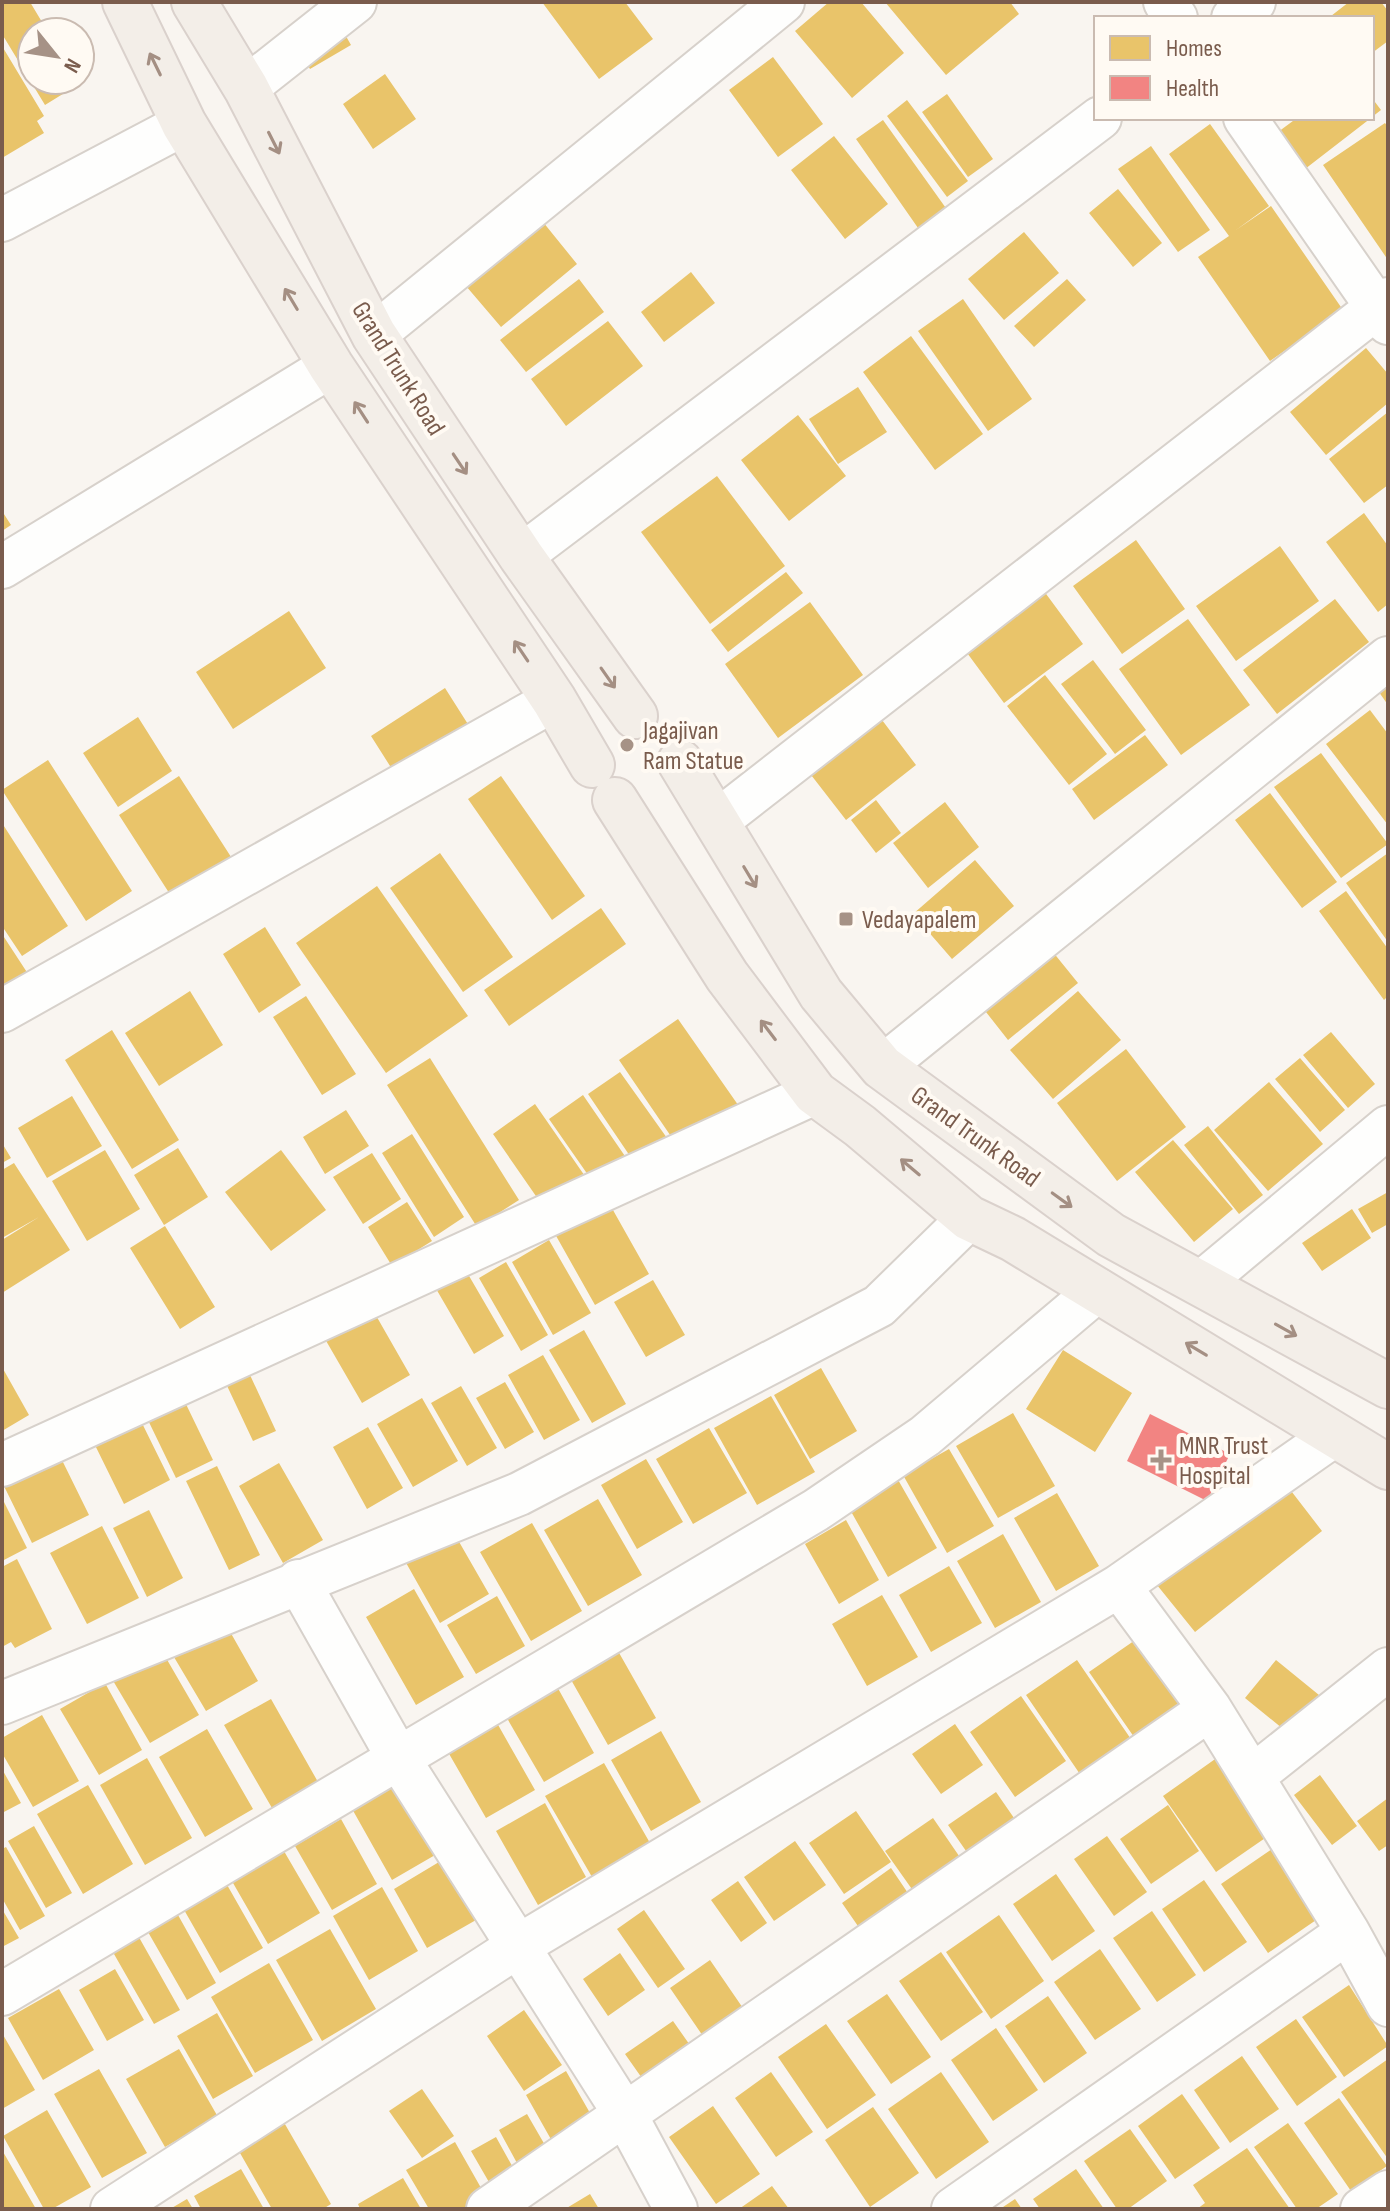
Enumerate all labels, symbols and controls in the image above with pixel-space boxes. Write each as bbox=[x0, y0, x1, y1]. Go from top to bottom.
north arrow bbox=[16, 16, 96, 96]
legend bbox=[1094, 16, 1374, 120]
text: Homes bbox=[1166, 34, 1222, 63]
one-way arrow bbox=[147, 52, 162, 76]
text: N bbox=[57, 53, 87, 77]
text: Health bbox=[1166, 74, 1219, 103]
one-way arrow bbox=[267, 130, 283, 154]
one-way arrow bbox=[283, 288, 299, 311]
street label: Grand Trunk Road bbox=[344, 296, 451, 441]
one-way arrow bbox=[353, 401, 369, 423]
one-way arrow bbox=[452, 453, 468, 475]
one-way arrow bbox=[513, 640, 529, 662]
one-way arrow bbox=[600, 667, 616, 689]
place label: Jagajivan Ram Statue bbox=[642, 716, 744, 777]
marker: Jagajivan Ram Statue bbox=[618, 736, 636, 754]
one-way arrow bbox=[742, 865, 758, 887]
place label: Vedayapalem bbox=[862, 905, 976, 936]
marker: Vedayapalem bbox=[837, 910, 855, 928]
one-way arrow bbox=[760, 1020, 776, 1042]
street label: Grand Trunk Road bbox=[905, 1080, 1046, 1194]
one-way arrow bbox=[900, 1158, 920, 1176]
one-way arrow bbox=[1051, 1191, 1072, 1208]
one-way arrow bbox=[1274, 1323, 1298, 1338]
one-way arrow bbox=[1185, 1341, 1208, 1357]
place label: MNR Trust Hospital bbox=[1179, 1431, 1268, 1492]
marker: MNR Trust Hospital bbox=[1150, 1449, 1172, 1471]

